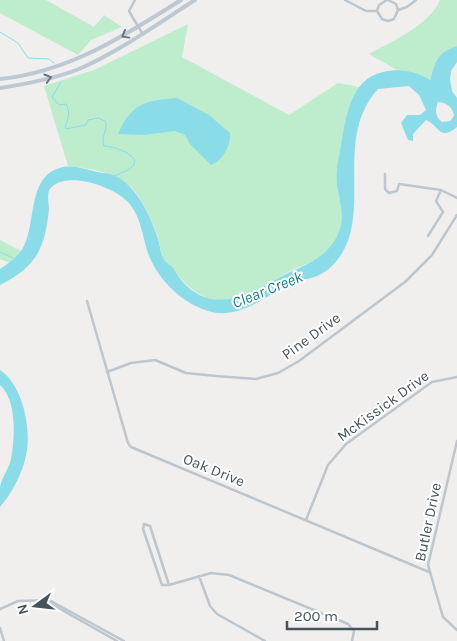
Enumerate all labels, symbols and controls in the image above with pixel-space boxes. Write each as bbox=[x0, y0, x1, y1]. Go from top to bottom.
one-way arrow bbox=[121, 28, 130, 38]
one-way arrow bbox=[43, 74, 51, 84]
water label: Clear Creek bbox=[229, 266, 306, 312]
street label: Pine Drive bbox=[278, 309, 344, 363]
street label: McKissick Drive bbox=[334, 367, 432, 445]
street label: Oak Drive bbox=[180, 449, 248, 491]
street label: Butler Drive bbox=[411, 481, 445, 563]
north arrow bbox=[10, 581, 60, 631]
scale bar bbox=[287, 598, 377, 630]
text: N bbox=[13, 602, 32, 616]
text: 200 m bbox=[294, 607, 338, 625]

